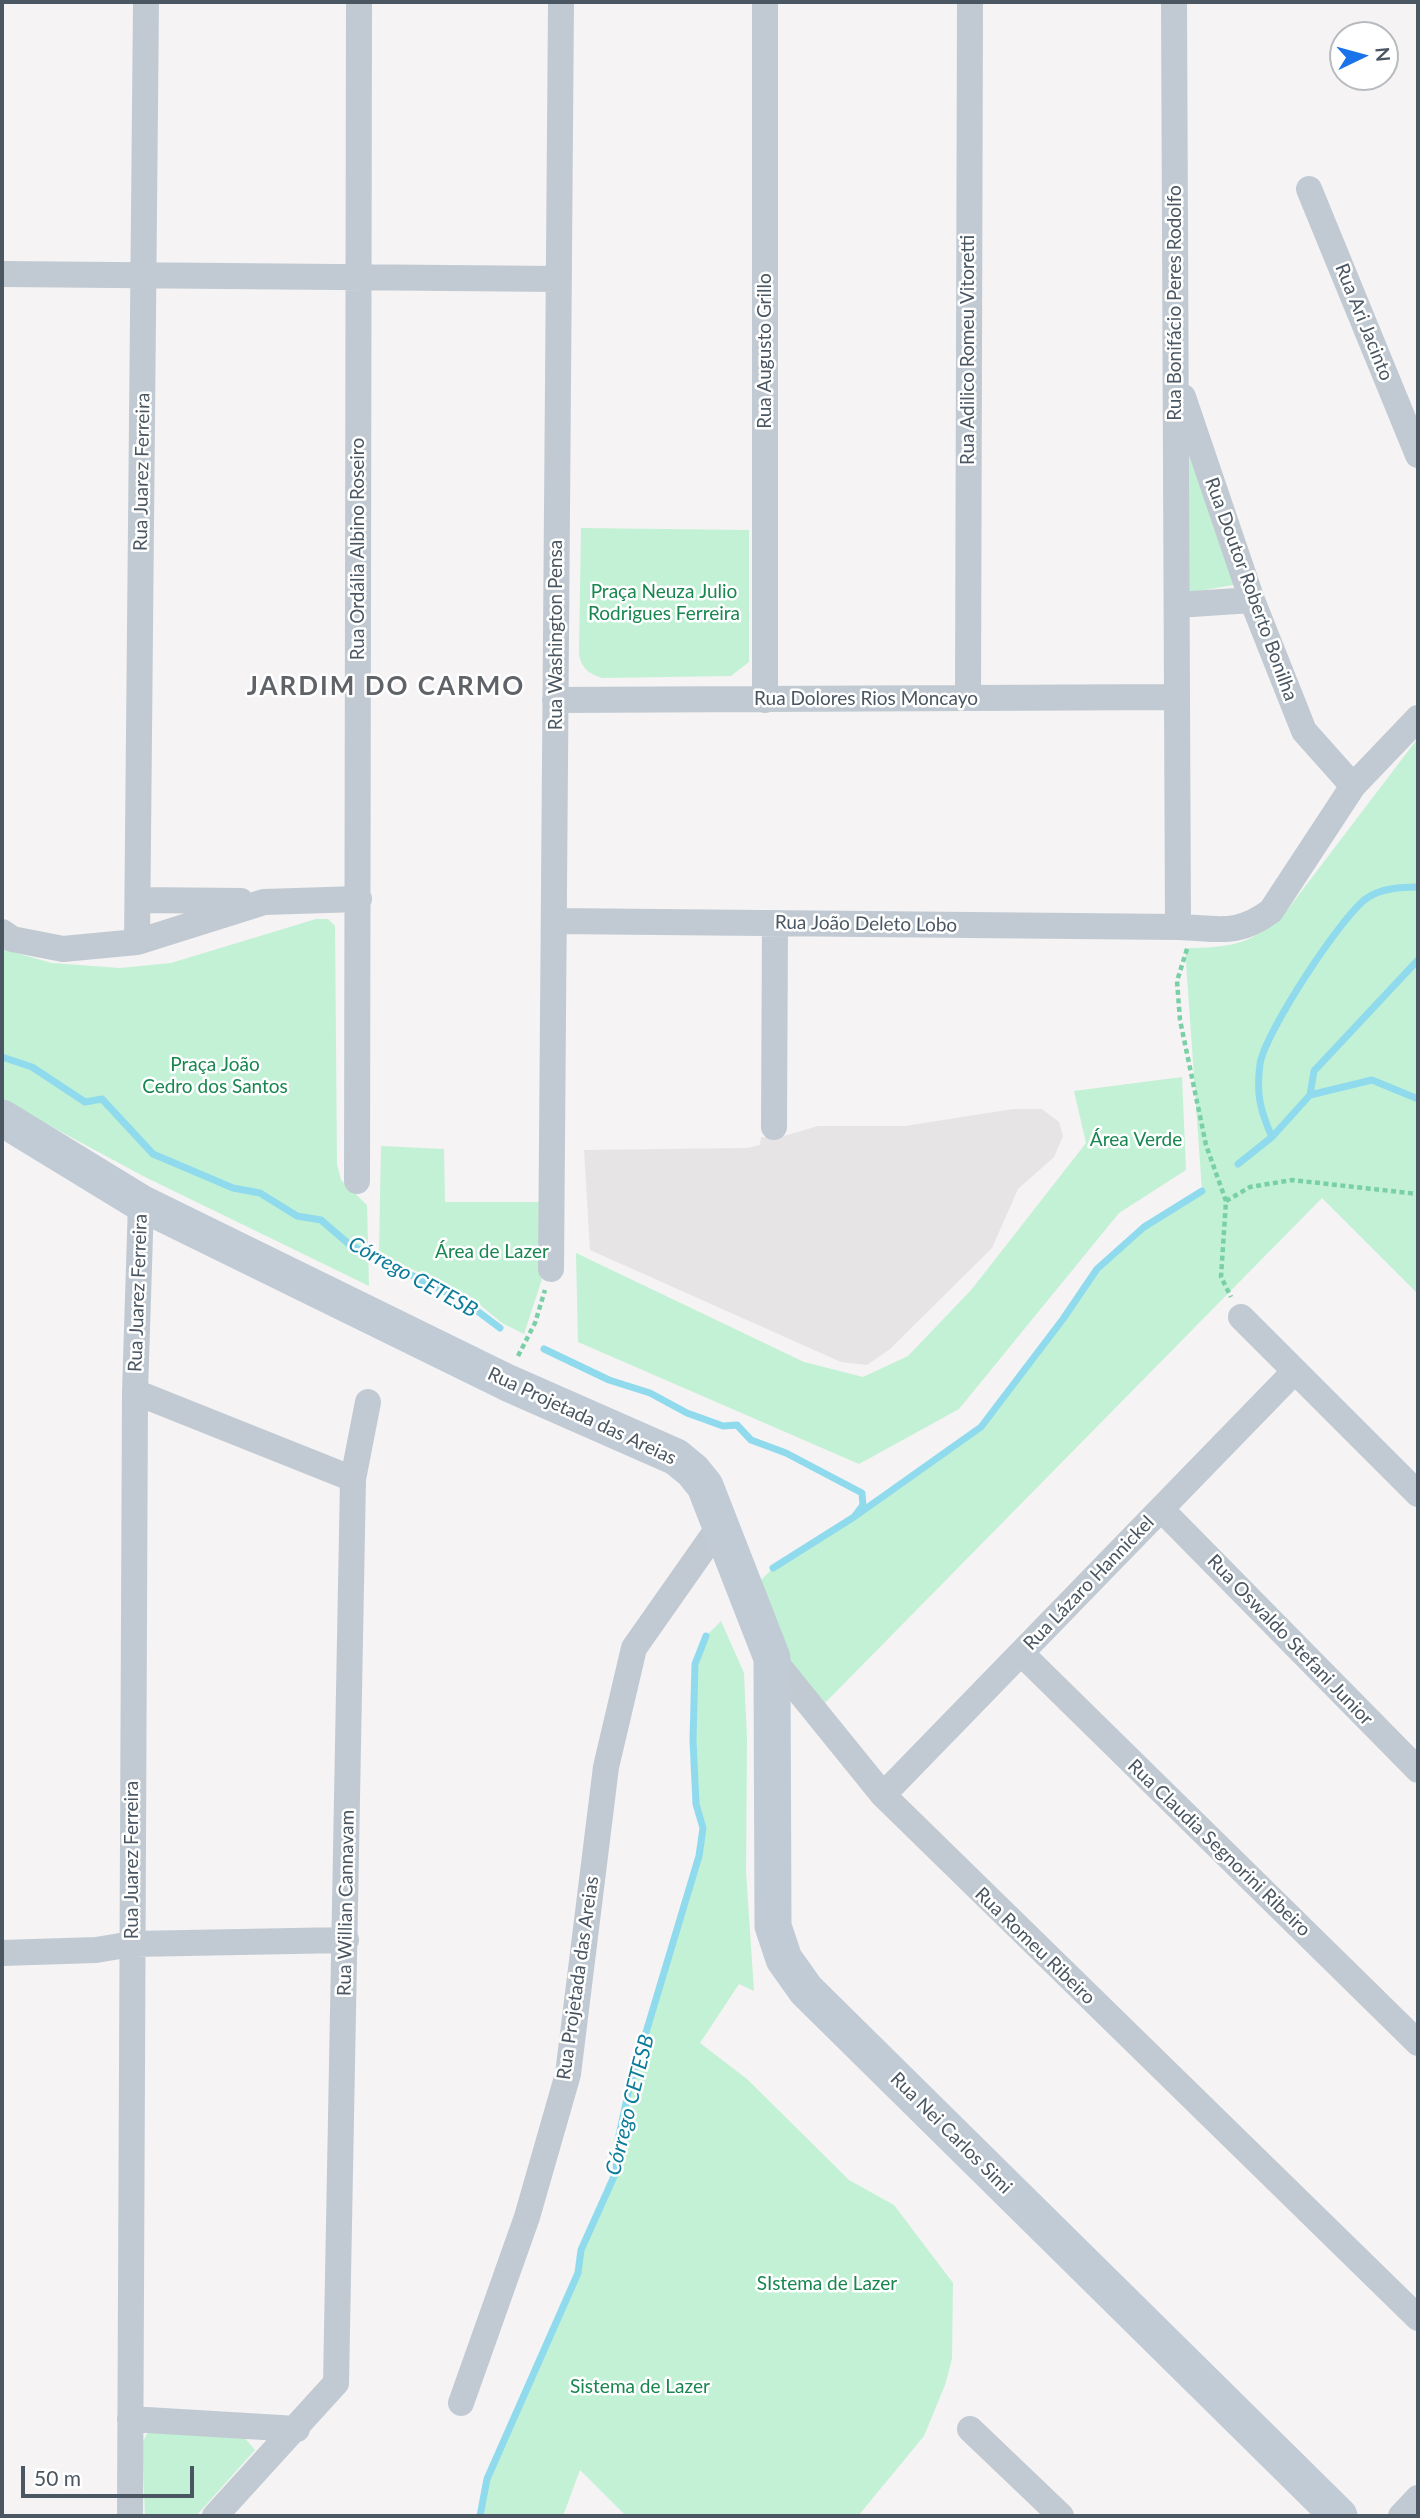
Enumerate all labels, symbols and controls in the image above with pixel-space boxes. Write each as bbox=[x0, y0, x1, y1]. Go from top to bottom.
north arrow bbox=[1329, 21, 1399, 91]
text: N bbox=[1371, 46, 1396, 63]
street label: Rua Bonifácio Peres Rodolfo bbox=[1164, 185, 1186, 421]
street label: Rua Adilico Romeu Vitoretti bbox=[957, 235, 979, 465]
street label: Rua Ari Jacinto bbox=[1330, 260, 1398, 384]
street label: Rua Augusto Grillo bbox=[754, 273, 776, 429]
street label: Rua Juarez Ferreira bbox=[129, 393, 155, 551]
street label: Rua Ordália Albino Roseiro bbox=[347, 438, 369, 660]
street label: Rua Doutor Roberto Bonilha bbox=[1200, 474, 1302, 704]
street label: Rua Washington Pensa bbox=[545, 540, 567, 730]
park label: Praça Neuza Julio Rodrigues Ferreira bbox=[588, 581, 740, 625]
district label: JARDIM DO CARMO bbox=[249, 671, 523, 703]
street label: Rua Dolores Rios Moncayo bbox=[754, 688, 978, 710]
street label: Rua João Deleto Lobo bbox=[775, 911, 957, 937]
park label: Praça João Cedro dos Santos bbox=[142, 1054, 288, 1098]
park label: Área Verde bbox=[1090, 1129, 1182, 1151]
street label: Rua Juarez Ferreira bbox=[124, 1213, 152, 1373]
water label: Córrego CETESB bbox=[344, 1231, 482, 1323]
park label: Área de Lazer bbox=[435, 1241, 549, 1263]
street label: Rua Projetada das Areias bbox=[484, 1362, 680, 1470]
street label: Rua Lázaro Hannickel bbox=[1019, 1511, 1159, 1655]
street label: Rua Oswaldo Stefani Junior bbox=[1202, 1550, 1378, 1730]
street label: Rua Claudia Segnorini Ribeiro bbox=[1123, 1755, 1315, 1941]
street label: Rua Juarez Ferreira bbox=[121, 1781, 143, 1939]
street label: Rua Willian Cannavam bbox=[333, 1810, 359, 1996]
street label: Rua Projetada das Areias bbox=[552, 1875, 604, 2081]
street label: Rua Romeu Ribeiro bbox=[970, 1883, 1100, 2009]
water label: Córrego CETESB bbox=[600, 2032, 660, 2178]
street label: Rua Nei Carlos Simi bbox=[886, 2068, 1016, 2198]
park label: SIstema de Lazer bbox=[757, 2273, 897, 2295]
park label: Sistema de Lazer bbox=[570, 2376, 710, 2398]
scale bar bbox=[24, 2452, 198, 2496]
text: 50 m bbox=[34, 2465, 81, 2490]

